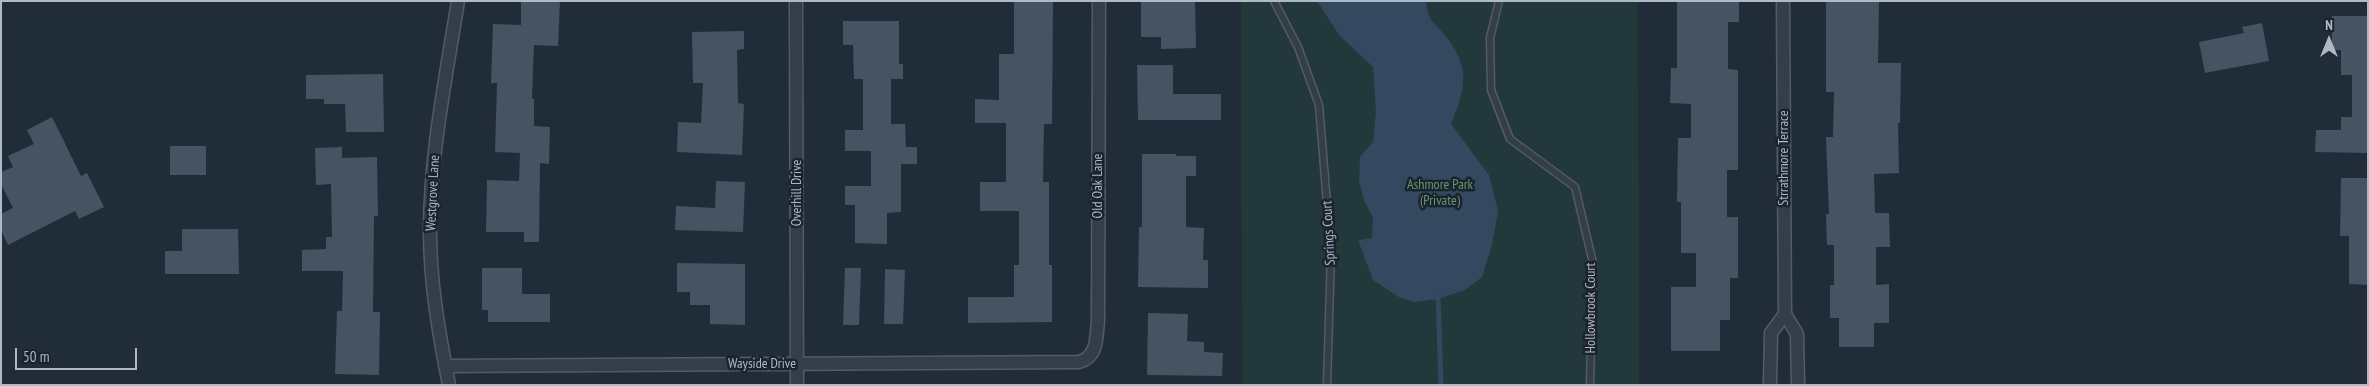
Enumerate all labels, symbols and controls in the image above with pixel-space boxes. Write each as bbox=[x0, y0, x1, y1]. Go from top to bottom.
north arrow bbox=[2304, 15, 2354, 65]
text: N bbox=[2325, 16, 2333, 34]
street label: Strrathmore Terrace bbox=[1776, 110, 1792, 206]
street label: Westgrove Lane bbox=[423, 154, 443, 232]
street label: Old Oak Lane bbox=[1090, 154, 1106, 218]
street label: Overhill Drive bbox=[789, 160, 805, 226]
park label: Ashmore Park (Private) bbox=[1407, 177, 1473, 210]
street label: Springs Court bbox=[1319, 200, 1339, 266]
street label: Hollowbrook Court bbox=[1583, 263, 1599, 353]
scale bar bbox=[18, 338, 140, 370]
text: 50 m bbox=[23, 347, 49, 366]
street label: Wayside Drive bbox=[728, 356, 796, 372]

